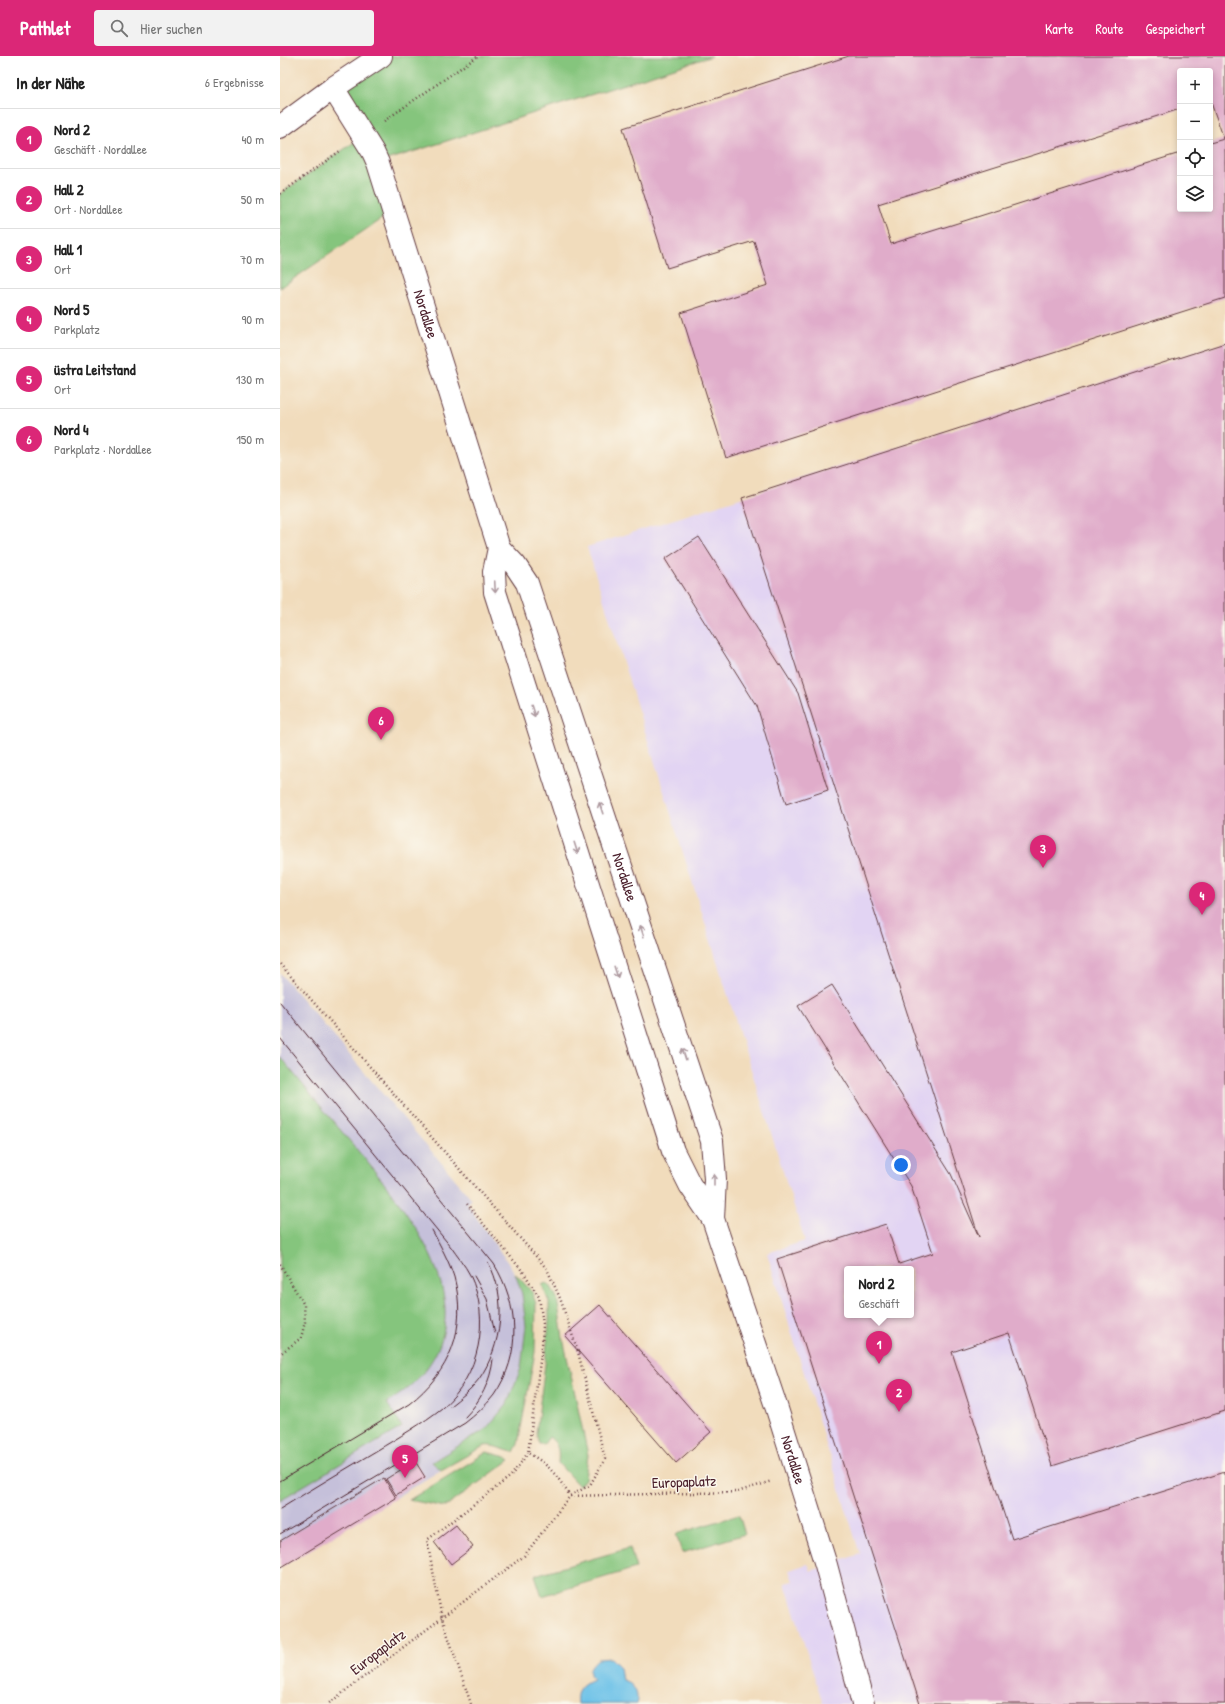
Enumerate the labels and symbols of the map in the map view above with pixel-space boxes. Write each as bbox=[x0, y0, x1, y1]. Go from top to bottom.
street label: Nordallee bbox=[408, 287, 444, 341]
one-way arrow bbox=[491, 580, 499, 593]
one-way arrow bbox=[529, 705, 537, 717]
pin: 6 bbox=[368, 707, 394, 740]
one-way arrow bbox=[597, 802, 605, 814]
pin: 3 bbox=[1030, 835, 1056, 868]
one-way arrow bbox=[573, 841, 580, 854]
street label: Nordallee bbox=[607, 850, 643, 904]
pin: 4 bbox=[1189, 882, 1215, 915]
one-way arrow bbox=[638, 925, 646, 937]
one-way arrow bbox=[613, 965, 620, 978]
one-way arrow bbox=[679, 1049, 687, 1061]
your location bbox=[891, 1155, 911, 1175]
one-way arrow bbox=[710, 1174, 718, 1187]
pin: 1 bbox=[866, 1331, 892, 1364]
pin: 2 bbox=[886, 1379, 912, 1412]
street label: Nordallee bbox=[776, 1433, 811, 1487]
pin: 5 bbox=[392, 1445, 418, 1478]
street label: Europaplatz bbox=[651, 1470, 717, 1493]
street label: Europaplatz bbox=[346, 1623, 410, 1679]

